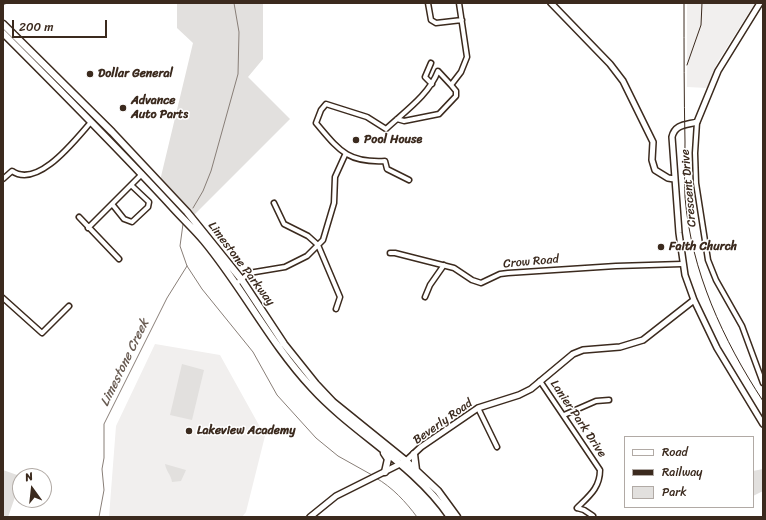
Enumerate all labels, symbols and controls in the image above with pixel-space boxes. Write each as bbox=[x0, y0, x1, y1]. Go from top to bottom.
scale bar bbox=[14, 12, 109, 38]
text: 200 m bbox=[19, 16, 53, 38]
place label: Dollar General bbox=[98, 67, 173, 81]
marker: Dollar General bbox=[85, 69, 95, 79]
place label: Advance Auto Parts bbox=[131, 94, 188, 122]
marker: Advance Auto Parts bbox=[118, 103, 128, 113]
place label: Pool House bbox=[364, 133, 422, 147]
marker: Pool House bbox=[351, 135, 361, 145]
street label: Crescent Drive bbox=[678, 148, 700, 228]
street label: Limestone Parkway bbox=[205, 219, 277, 309]
place label: Faith Church bbox=[669, 240, 737, 254]
marker: Faith Church bbox=[656, 242, 666, 252]
street label: Crow Road bbox=[503, 252, 559, 272]
water label: Limestone Creek bbox=[97, 317, 153, 409]
street label: Lanier Park Drive bbox=[547, 378, 609, 460]
street label: Beverly Road bbox=[411, 396, 475, 448]
place label: Lakeview Academy bbox=[197, 424, 295, 438]
marker: Lakeview Academy bbox=[184, 426, 194, 436]
legend bbox=[624, 436, 754, 508]
text: Road bbox=[662, 441, 688, 463]
text: Railway bbox=[662, 461, 703, 483]
text: N bbox=[23, 467, 35, 487]
north arrow bbox=[12, 468, 52, 508]
text: Park bbox=[662, 481, 687, 503]

